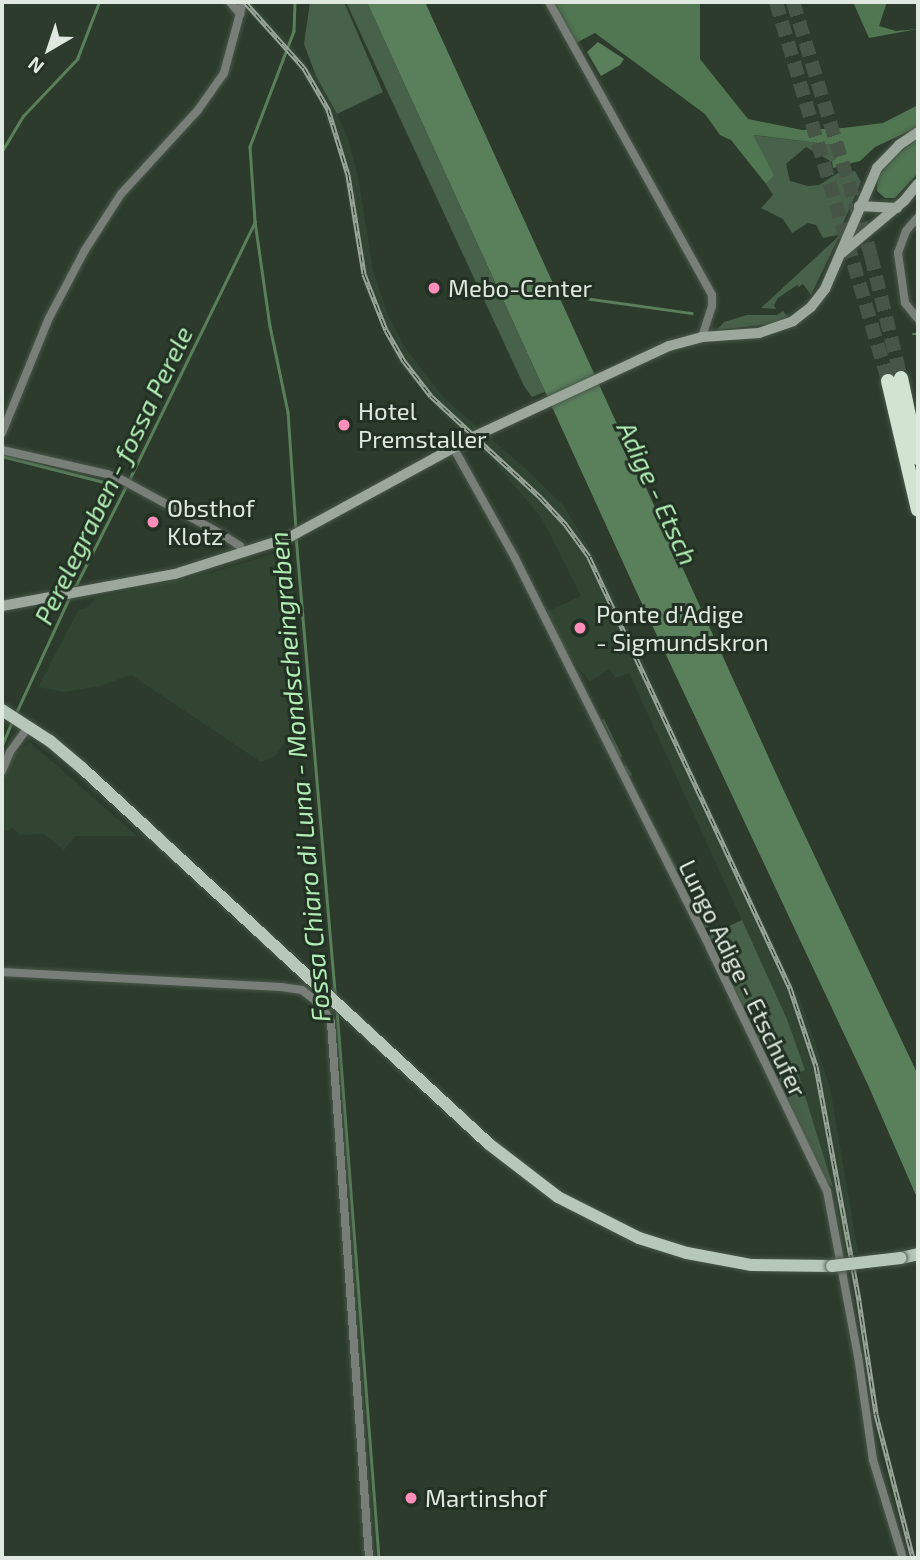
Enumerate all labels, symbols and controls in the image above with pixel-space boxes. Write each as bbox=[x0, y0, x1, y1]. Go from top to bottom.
north arrow bbox=[14, 14, 84, 84]
text: N bbox=[23, 52, 48, 79]
place label: Mebo-Center bbox=[448, 274, 592, 302]
marker: Mebo-Center bbox=[426, 280, 442, 296]
water label: Perelegraben - fossa Perele bbox=[27, 321, 199, 629]
place label: Hotel Premstaller bbox=[358, 397, 487, 453]
water label: Adige - Etsch bbox=[611, 416, 705, 570]
marker: Hotel Premstaller bbox=[336, 417, 352, 433]
place label: Obsthof Klotz bbox=[167, 494, 255, 550]
marker: Obsthof Klotz bbox=[145, 514, 161, 530]
water label: Fossa Chiaro di Luna - Mondscheingraben bbox=[262, 530, 336, 1024]
place label: Ponte d'Adige - Sigmundskron bbox=[596, 600, 769, 656]
marker: Ponte d'Adige - Sigmundskron bbox=[570, 618, 590, 638]
street label: Lungo Adige - Etschufer bbox=[673, 855, 813, 1101]
place label: Martinshof bbox=[425, 1484, 547, 1512]
marker: Martinshof bbox=[403, 1490, 419, 1506]

